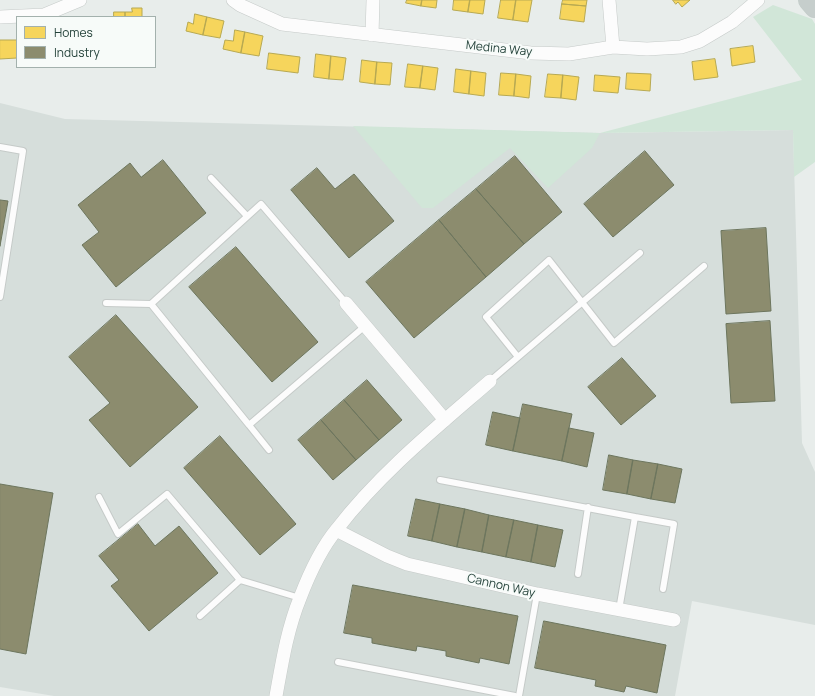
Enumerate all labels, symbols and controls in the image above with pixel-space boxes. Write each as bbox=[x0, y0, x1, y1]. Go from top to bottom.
legend bbox=[16, 16, 156, 68]
text: Homes bbox=[54, 24, 93, 41]
street label: Medina Way bbox=[465, 38, 533, 60]
text: Industry bbox=[54, 44, 100, 61]
street label: Cannon Way bbox=[466, 571, 536, 601]

